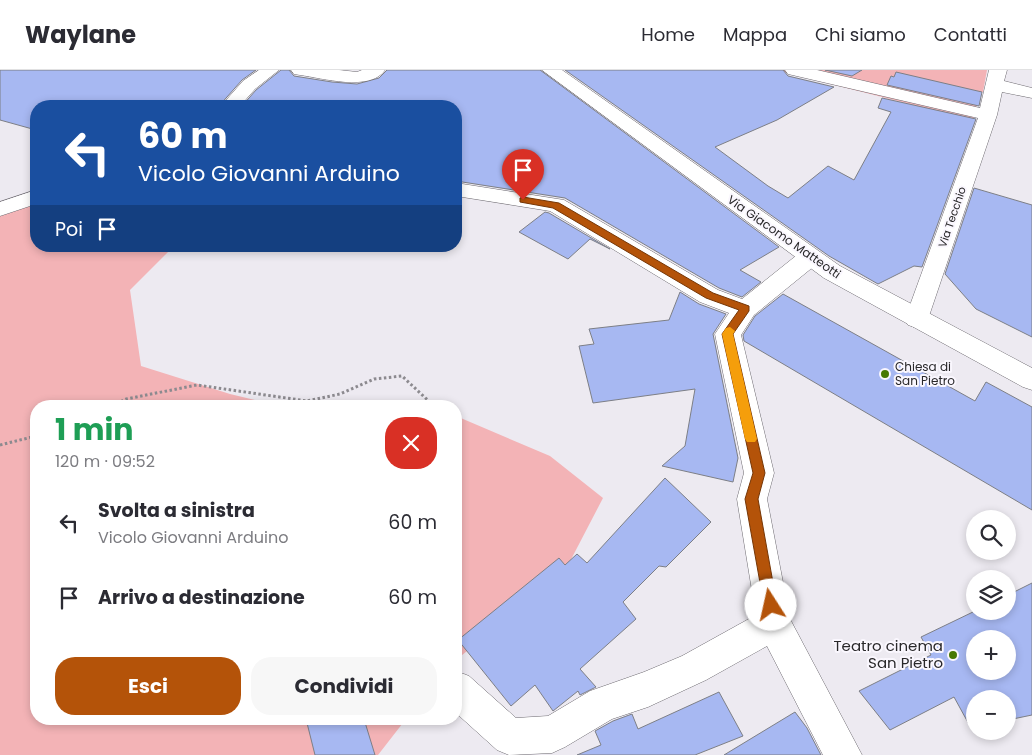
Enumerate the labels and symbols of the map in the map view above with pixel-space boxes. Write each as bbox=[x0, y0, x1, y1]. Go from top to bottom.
pin bbox=[502, 149, 544, 200]
street label: Via Tecchio bbox=[934, 184, 970, 250]
street label: Via Giacomo Matteotti bbox=[724, 191, 844, 282]
place label: Chiesa di San Pietro bbox=[895, 358, 955, 389]
marker: Chiesa di San Pietro bbox=[879, 368, 891, 380]
position arrow bbox=[744, 578, 796, 630]
place label: Teatro cinema San Pietro bbox=[833, 635, 943, 673]
marker: Teatro cinema San Pietro bbox=[947, 649, 959, 661]

